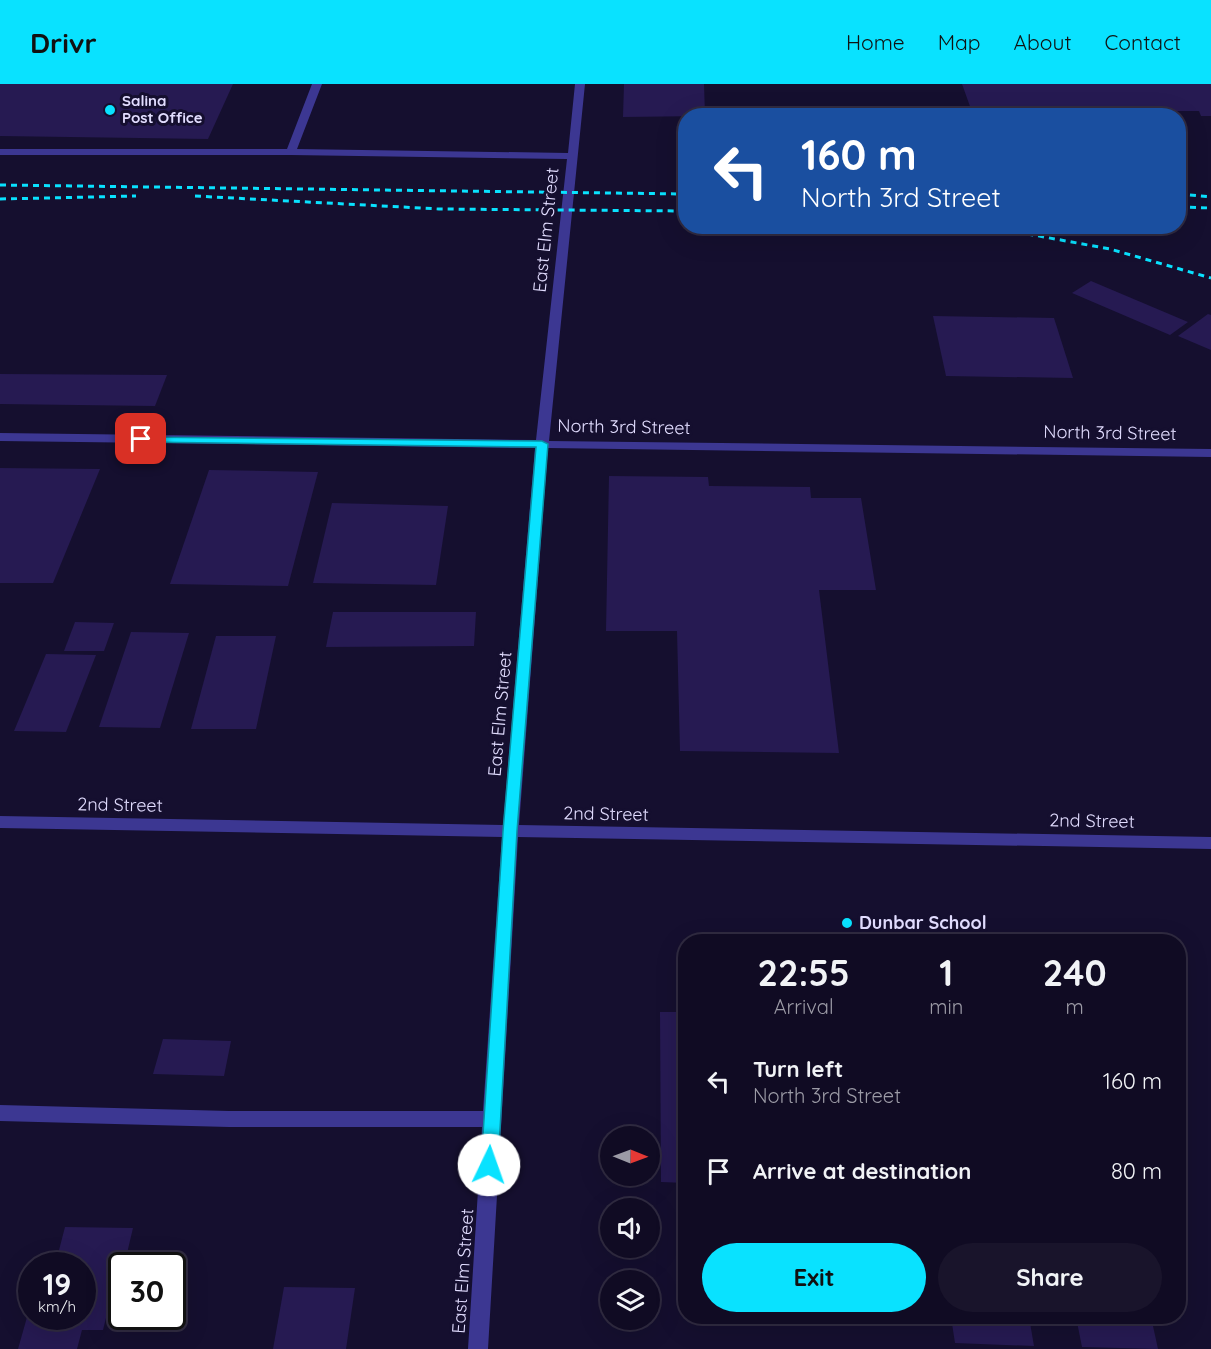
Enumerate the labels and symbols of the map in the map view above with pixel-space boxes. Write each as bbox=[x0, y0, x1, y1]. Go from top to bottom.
place label: Salina Post Office bbox=[122, 91, 203, 127]
marker: Salina Post Office bbox=[103, 103, 117, 117]
street label: East Elm Street bbox=[528, 166, 563, 294]
pin bbox=[115, 413, 166, 464]
street label: North 3rd Street bbox=[557, 414, 691, 439]
street label: North 3rd Street bbox=[1043, 420, 1177, 445]
street label: East Elm Street bbox=[483, 650, 516, 777]
street label: 2nd Street bbox=[77, 792, 163, 817]
street label: 2nd Street bbox=[563, 801, 649, 826]
street label: 2nd Street bbox=[1049, 808, 1135, 833]
place label: Dunbar School bbox=[859, 911, 987, 934]
marker: Dunbar School bbox=[840, 916, 854, 930]
north arrow bbox=[600, 1126, 660, 1186]
position arrow bbox=[457, 1133, 521, 1197]
street label: East Elm Street bbox=[447, 1208, 478, 1334]
speed limit sign: 30 bbox=[108, 1252, 186, 1330]

